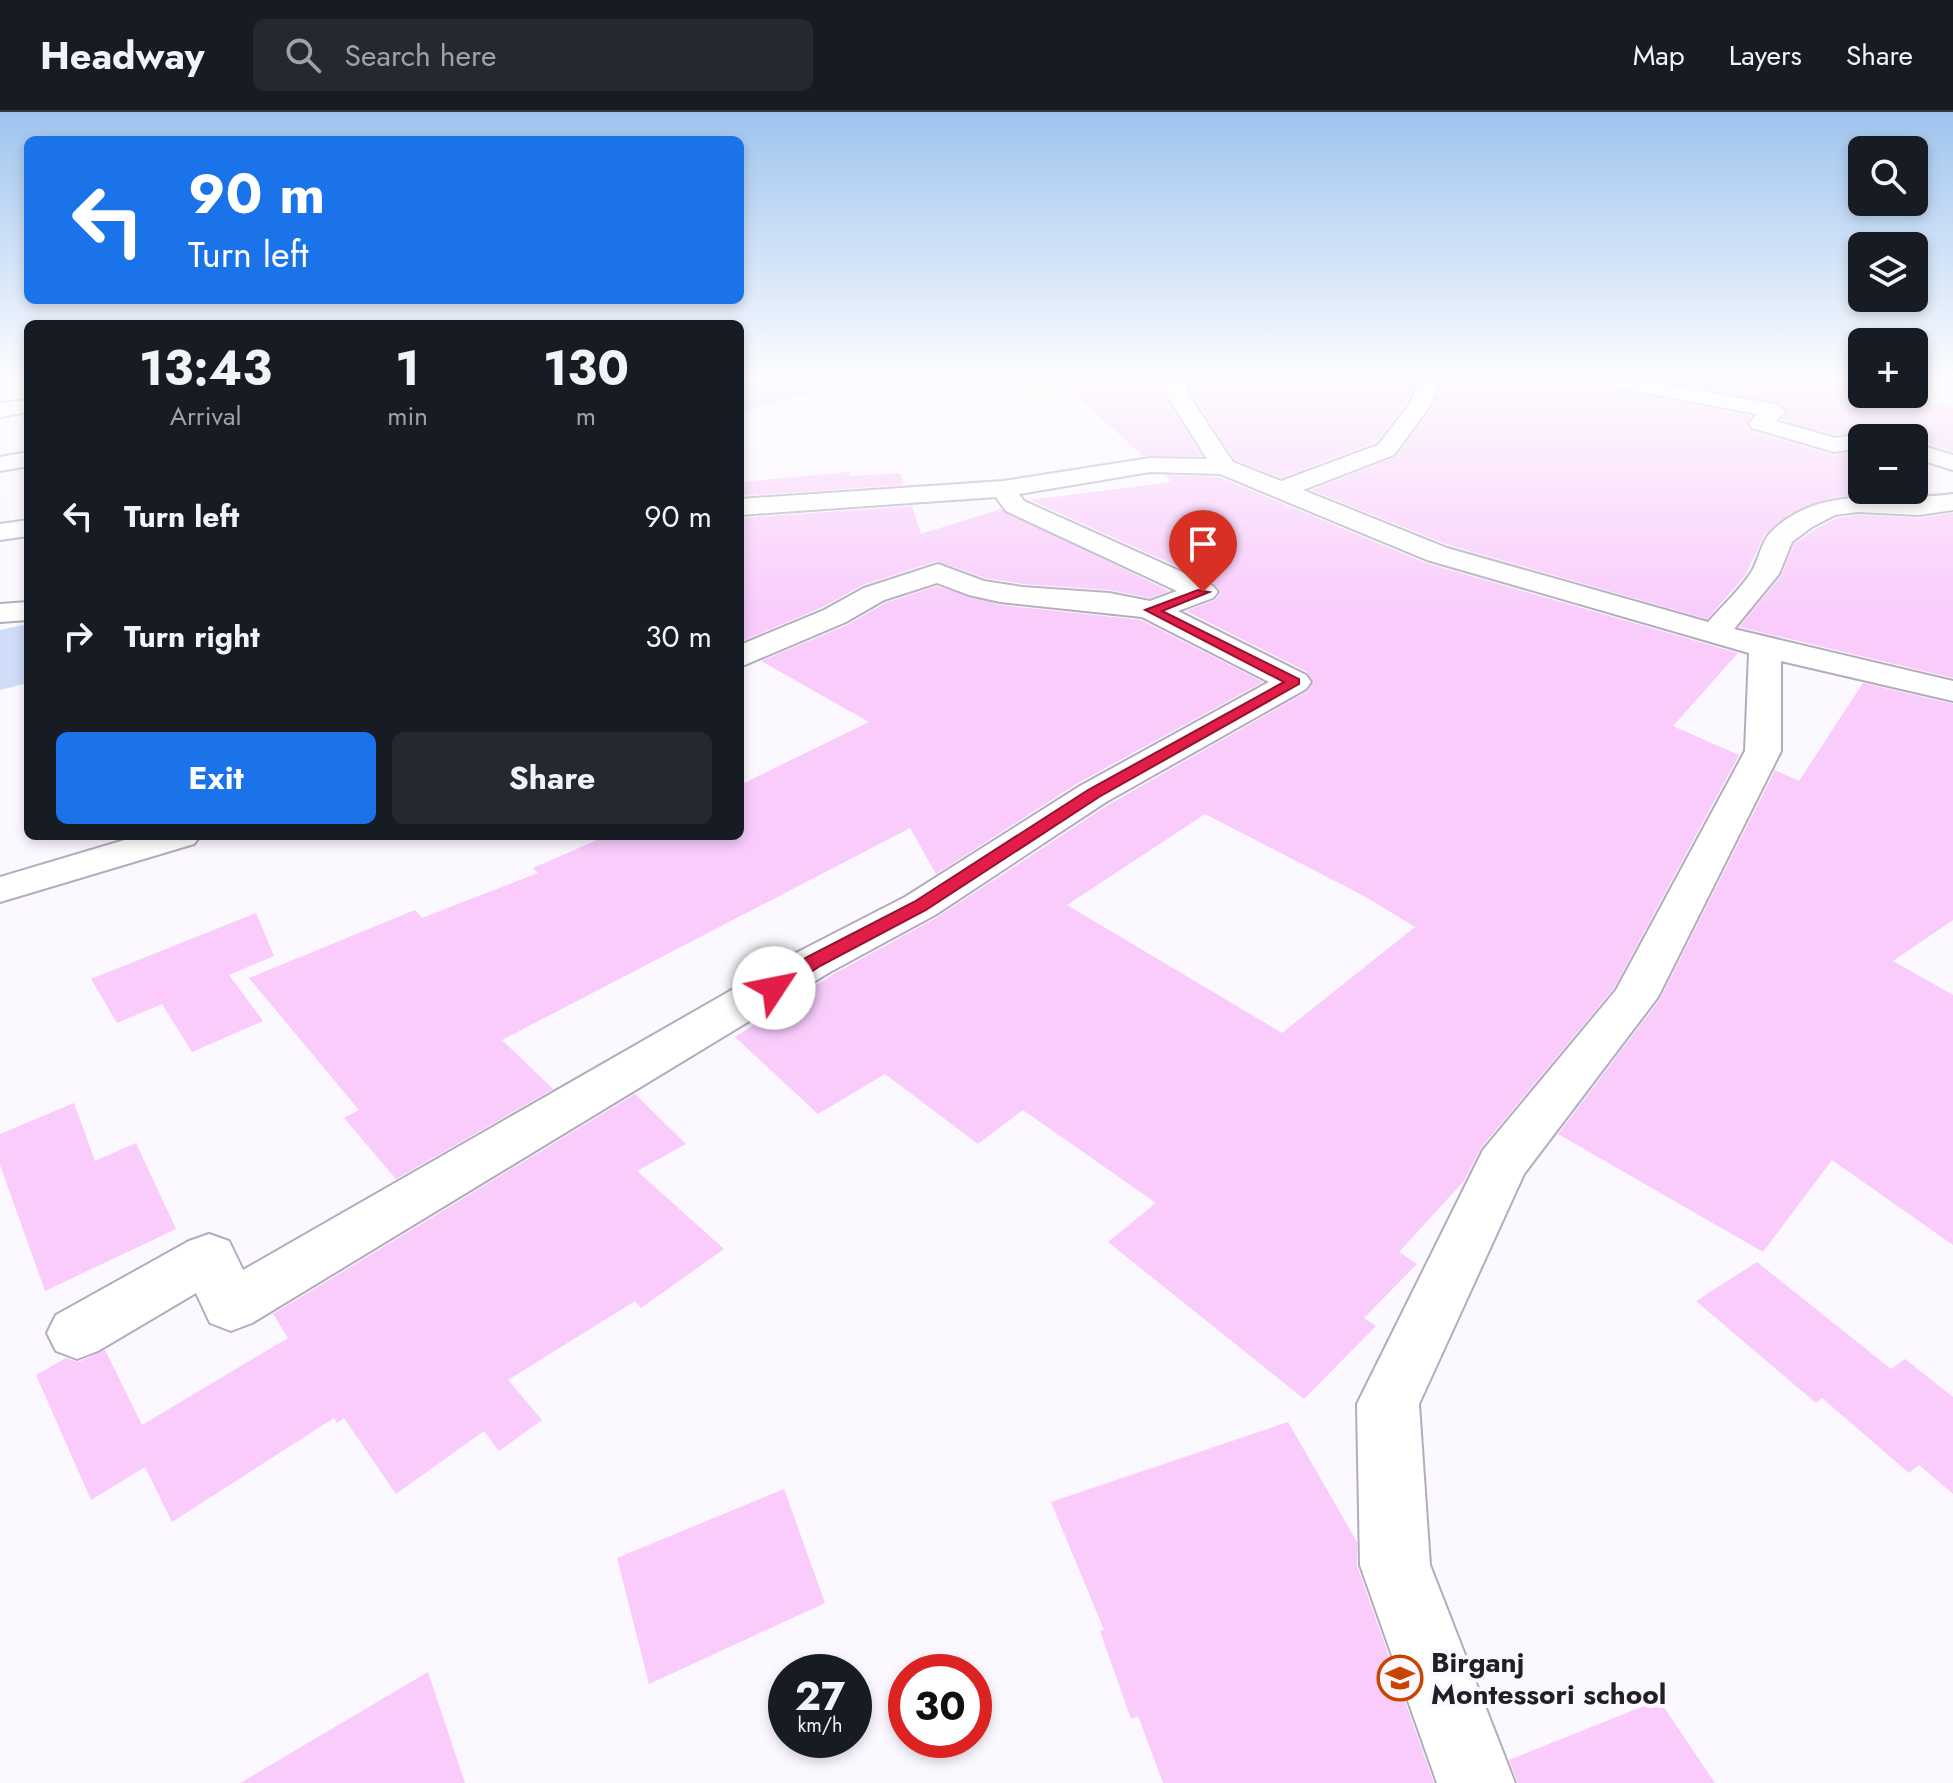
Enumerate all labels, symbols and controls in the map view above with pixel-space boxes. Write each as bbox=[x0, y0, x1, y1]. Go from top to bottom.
search box bbox=[253, 19, 813, 91]
text: Headway bbox=[40, 28, 205, 83]
icon: search bbox=[281, 33, 325, 77]
text: Search here bbox=[345, 34, 496, 77]
text: Map bbox=[1633, 35, 1685, 76]
text: Layers bbox=[1729, 35, 1802, 76]
text: Share bbox=[1846, 35, 1913, 76]
map controls bbox=[1848, 136, 1928, 504]
button: search bbox=[1848, 136, 1928, 216]
text: 90 m bbox=[188, 153, 325, 234]
icon: left bbox=[56, 168, 160, 272]
text: Turn left bbox=[188, 228, 309, 280]
button: layers bbox=[1848, 232, 1928, 312]
button: + bbox=[1848, 328, 1928, 408]
text: 13:43 bbox=[139, 334, 272, 403]
text: 1 bbox=[395, 334, 420, 403]
text: 130 bbox=[543, 334, 629, 403]
text: Arrival bbox=[170, 397, 241, 435]
text: min bbox=[387, 397, 428, 435]
text: m bbox=[576, 397, 596, 435]
button: − bbox=[1848, 424, 1928, 504]
icon: left bbox=[56, 494, 100, 538]
text: Turn left bbox=[124, 495, 239, 538]
text: 90 m bbox=[644, 495, 712, 538]
pin bbox=[1169, 510, 1237, 592]
icon: arrive bbox=[1181, 522, 1225, 566]
icon: right bbox=[56, 614, 100, 658]
text: Turn right bbox=[124, 615, 260, 658]
text: 30 m bbox=[645, 615, 712, 658]
button: Exit bbox=[56, 732, 376, 824]
button: Share bbox=[392, 732, 712, 824]
position arrow bbox=[732, 946, 816, 1030]
place label: Birganj Montessori school bbox=[1431, 1642, 1666, 1715]
speed limit sign: 30 bbox=[888, 1654, 992, 1758]
school or university icon: Birganj Montessori school bbox=[1376, 1654, 1424, 1702]
text: 27 bbox=[795, 1667, 845, 1725]
text: km/h bbox=[797, 1711, 843, 1740]

